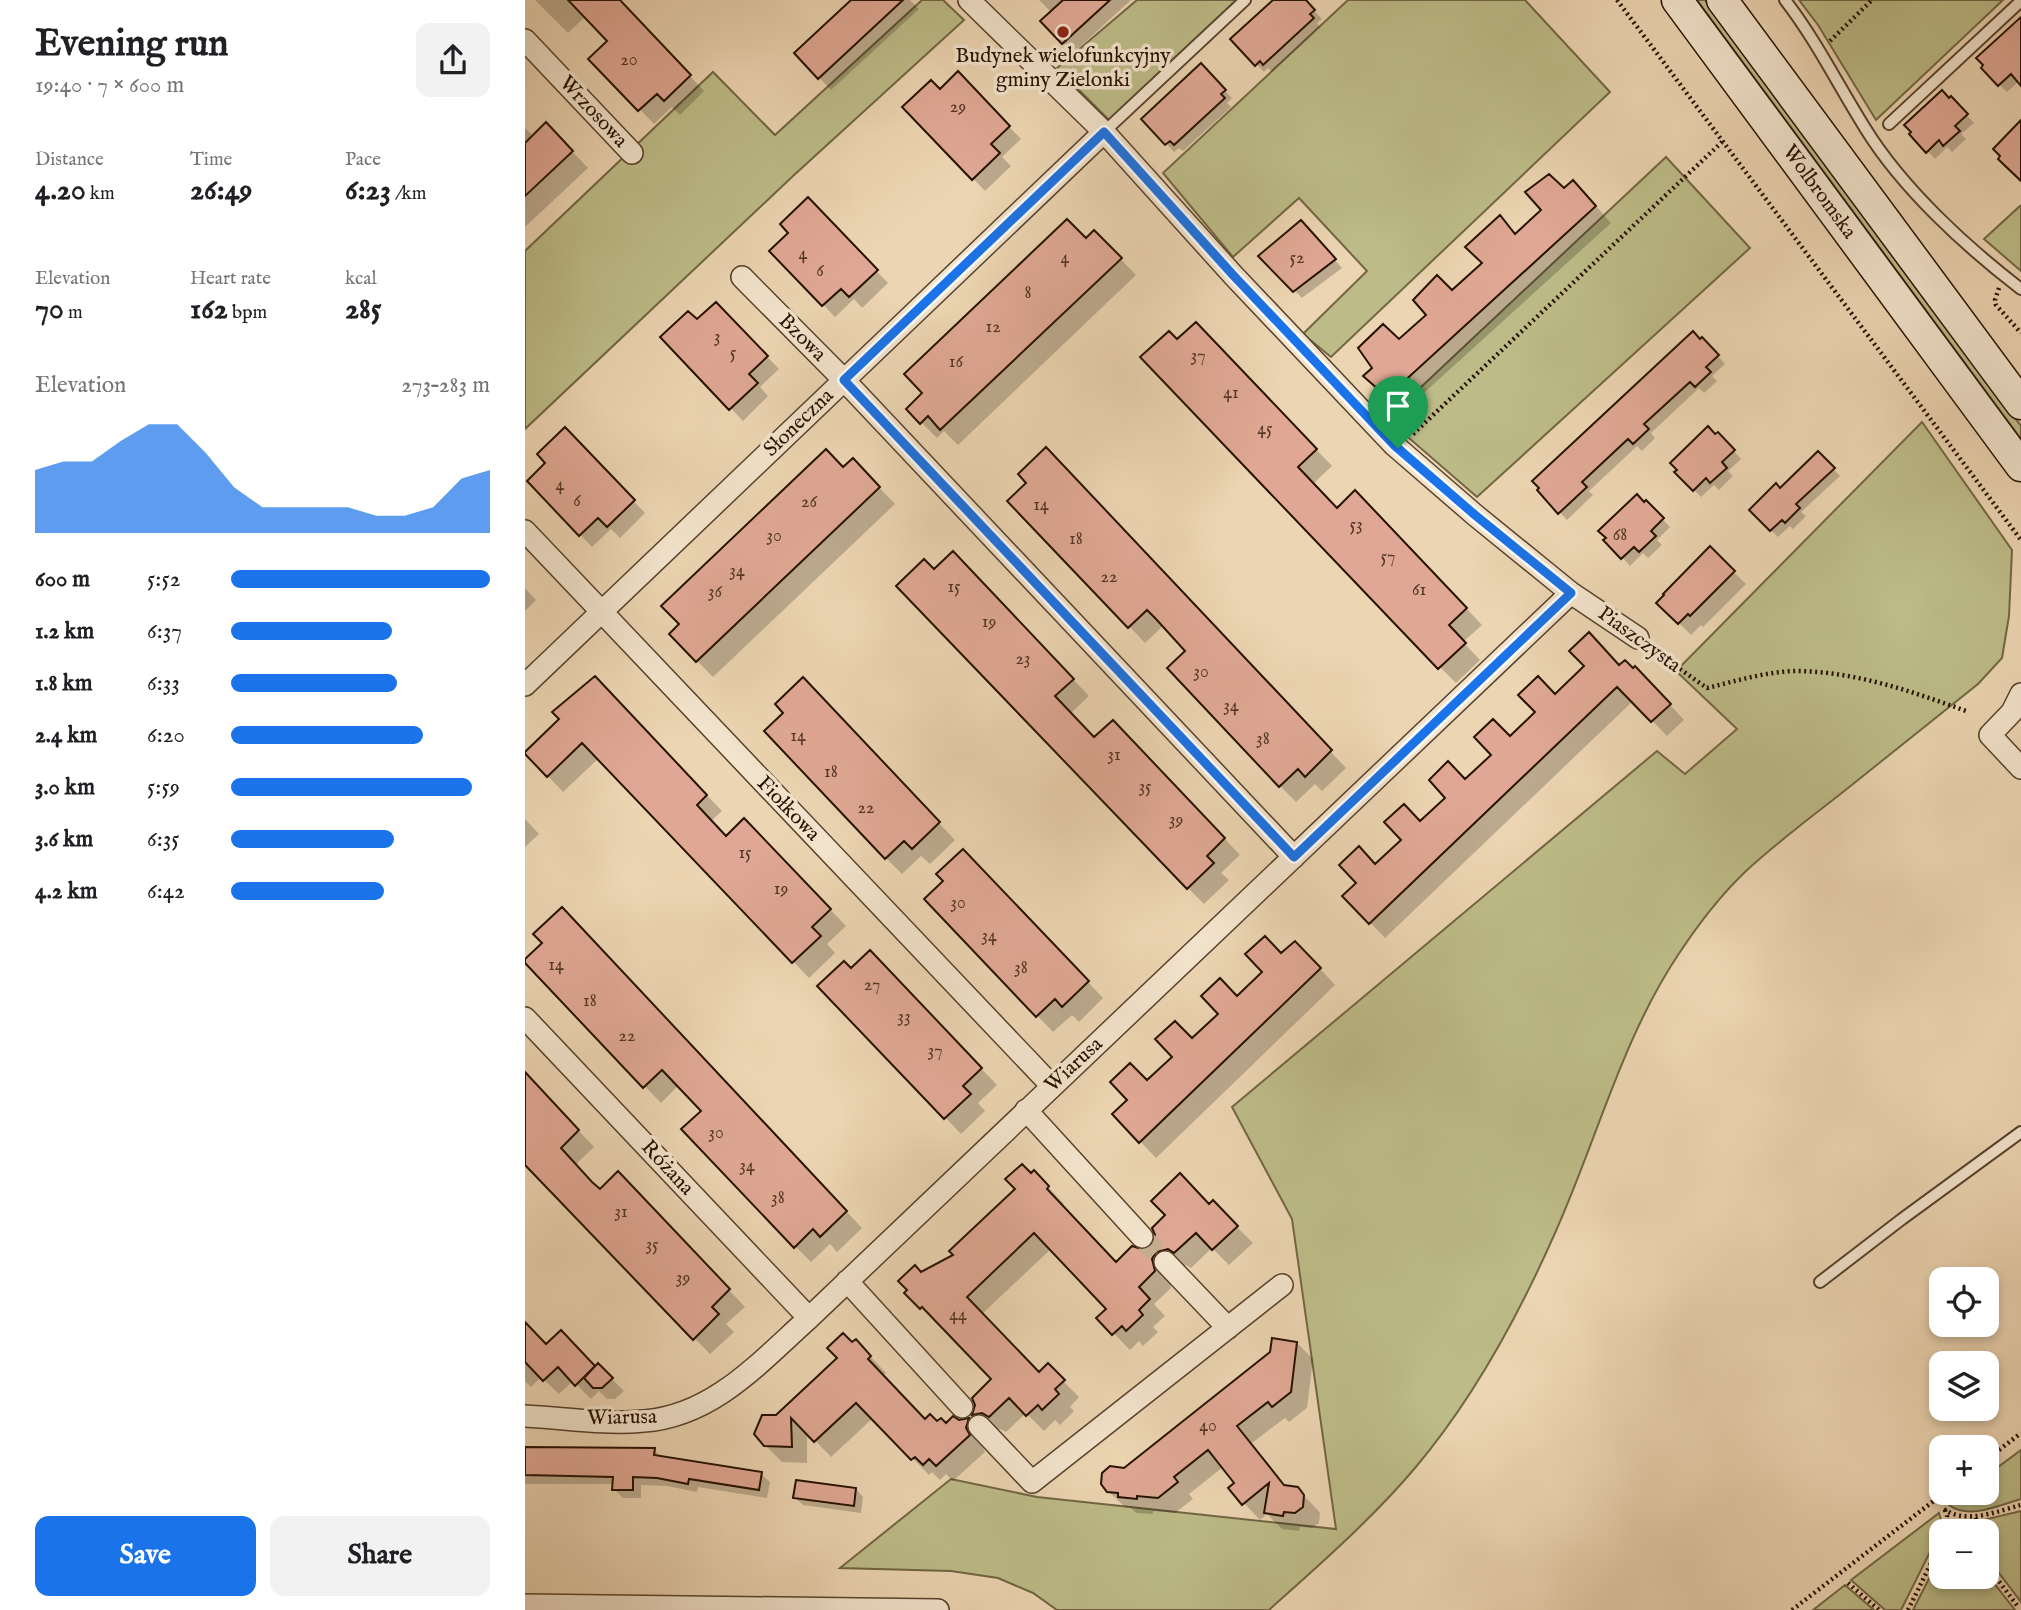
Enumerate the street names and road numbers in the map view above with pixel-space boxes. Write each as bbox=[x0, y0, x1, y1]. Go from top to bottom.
street label: Wrzosowa bbox=[553, 70, 634, 154]
street label: Wolbromska bbox=[1776, 140, 1863, 245]
street label: Bzowa bbox=[772, 308, 833, 369]
street label: Słoneczna bbox=[758, 382, 841, 463]
street label: Piaszczysta bbox=[1592, 601, 1687, 680]
street label: Fiołkowa bbox=[750, 771, 826, 848]
street label: Wiarusa bbox=[1039, 1031, 1109, 1099]
street label: Różana bbox=[635, 1135, 700, 1202]
street label: Wiarusa bbox=[587, 1404, 658, 1432]

